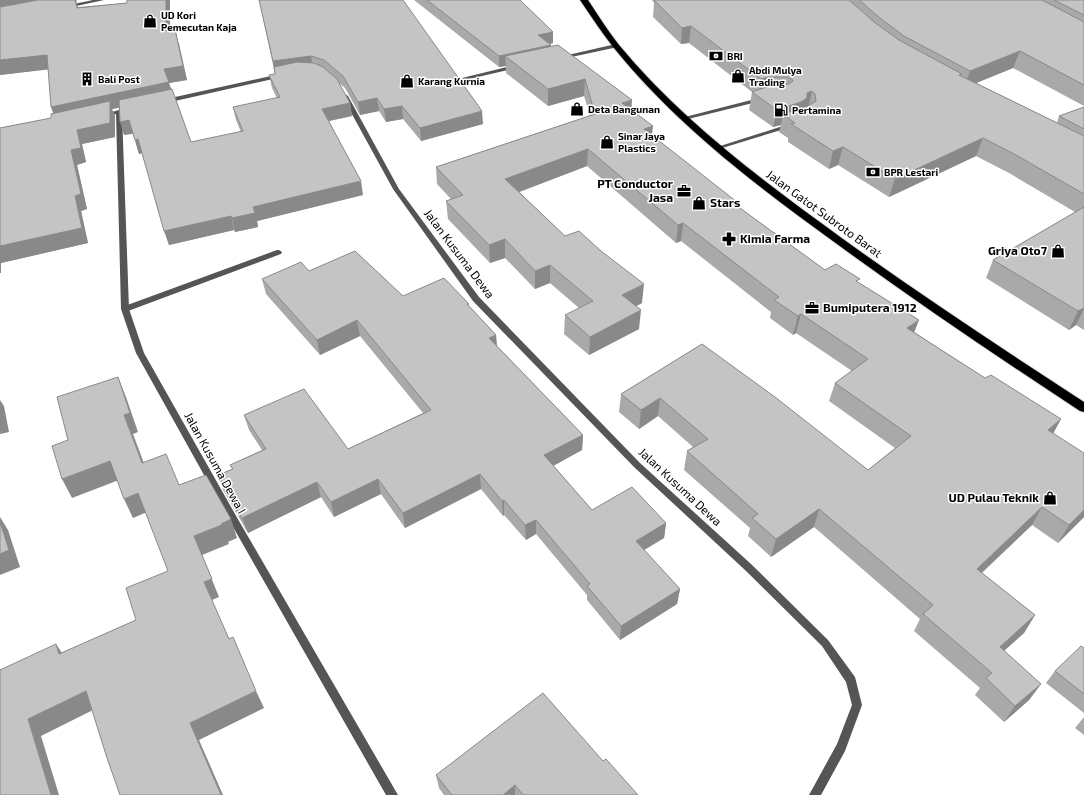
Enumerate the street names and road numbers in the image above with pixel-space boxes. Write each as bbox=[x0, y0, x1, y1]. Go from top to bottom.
street label: Jalan Gatot Subroto Barat bbox=[764, 167, 885, 260]
street label: Jalan Kusuma Dewa bbox=[422, 206, 498, 301]
street label: Jalan Kusuma Dewa I bbox=[182, 409, 250, 516]
street label: Jalan Kusuma Dewa bbox=[636, 444, 725, 528]

